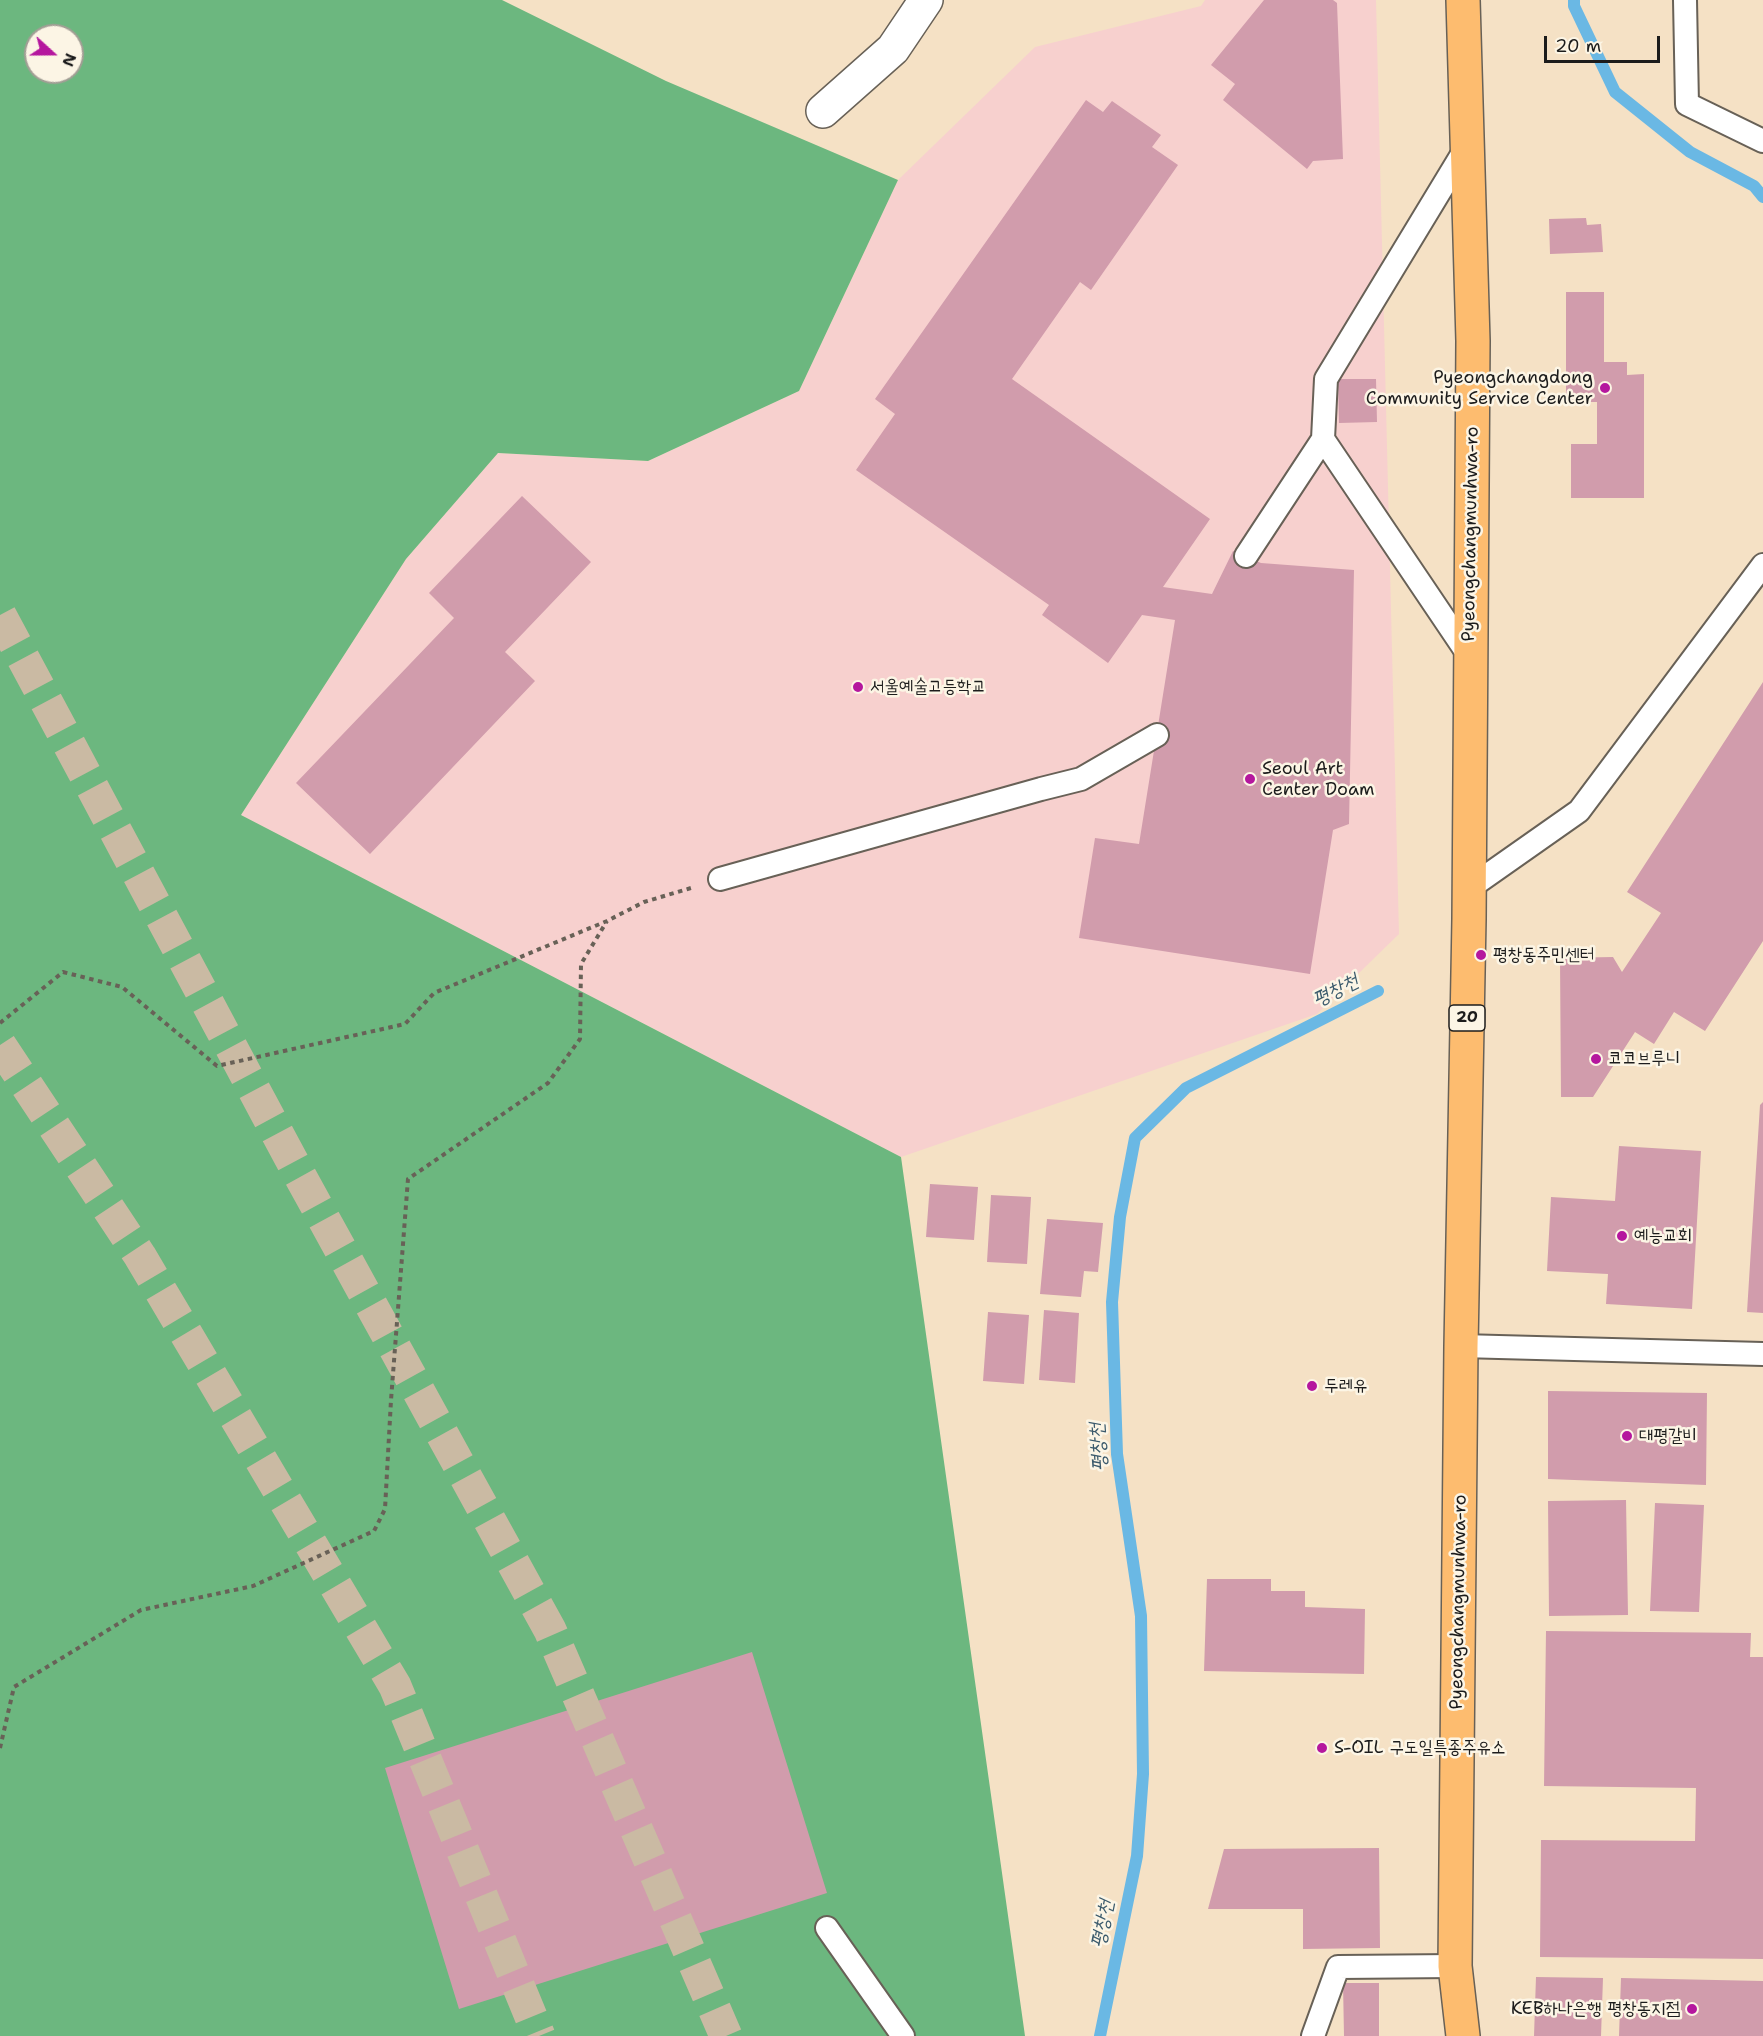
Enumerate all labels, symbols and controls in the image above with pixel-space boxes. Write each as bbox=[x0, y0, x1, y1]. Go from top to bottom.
north arrow bbox=[24, 24, 84, 84]
scale bar bbox=[1547, 24, 1662, 62]
text: 20 m bbox=[1555, 34, 1601, 58]
text: N bbox=[57, 50, 81, 70]
place label: Pyeongchangdong Community Service Center bbox=[1366, 367, 1593, 410]
marker: Pyeongchangdong Community Service Center bbox=[1598, 381, 1612, 395]
street label: Pyeongchangmunhwa-ro bbox=[1458, 426, 1484, 642]
place label: 서울예술고등학교 bbox=[870, 676, 986, 698]
marker: 서울예술고등학교 bbox=[851, 680, 865, 694]
place label: Seoul Art Center Doam bbox=[1262, 758, 1375, 800]
marker: Seoul Art Center Doam bbox=[1243, 772, 1257, 786]
place label: 평창동주민센터 bbox=[1493, 944, 1594, 966]
marker: 평창동주민센터 bbox=[1474, 948, 1488, 962]
water label: 평창천 bbox=[1309, 969, 1363, 1013]
road number: 20 bbox=[1449, 1005, 1485, 1031]
place label: 코코브루니 bbox=[1608, 1048, 1680, 1070]
marker: 코코브루니 bbox=[1589, 1052, 1603, 1066]
place label: 예능교회 bbox=[1634, 1225, 1692, 1247]
marker: 예능교회 bbox=[1615, 1229, 1629, 1243]
place label: 두레유 bbox=[1324, 1375, 1367, 1397]
marker: 두레유 bbox=[1305, 1379, 1319, 1393]
water label: 평창천 bbox=[1085, 1422, 1113, 1472]
place label: 대평갈비 bbox=[1639, 1425, 1697, 1447]
marker: 대평갈비 bbox=[1620, 1429, 1634, 1443]
street label: Pyeongchangmunhwa-ro bbox=[1446, 1494, 1472, 1710]
place label: S-OIL 구도일특종주유소 bbox=[1334, 1737, 1505, 1759]
marker: S-OIL 구도일특종주유소 bbox=[1315, 1741, 1329, 1755]
water label: 평창천 bbox=[1087, 1898, 1119, 1950]
place label: KEB하나은행 평창동지점 bbox=[1511, 1998, 1680, 2020]
marker: KEB하나은행 평창동지점 bbox=[1685, 2002, 1699, 2016]

